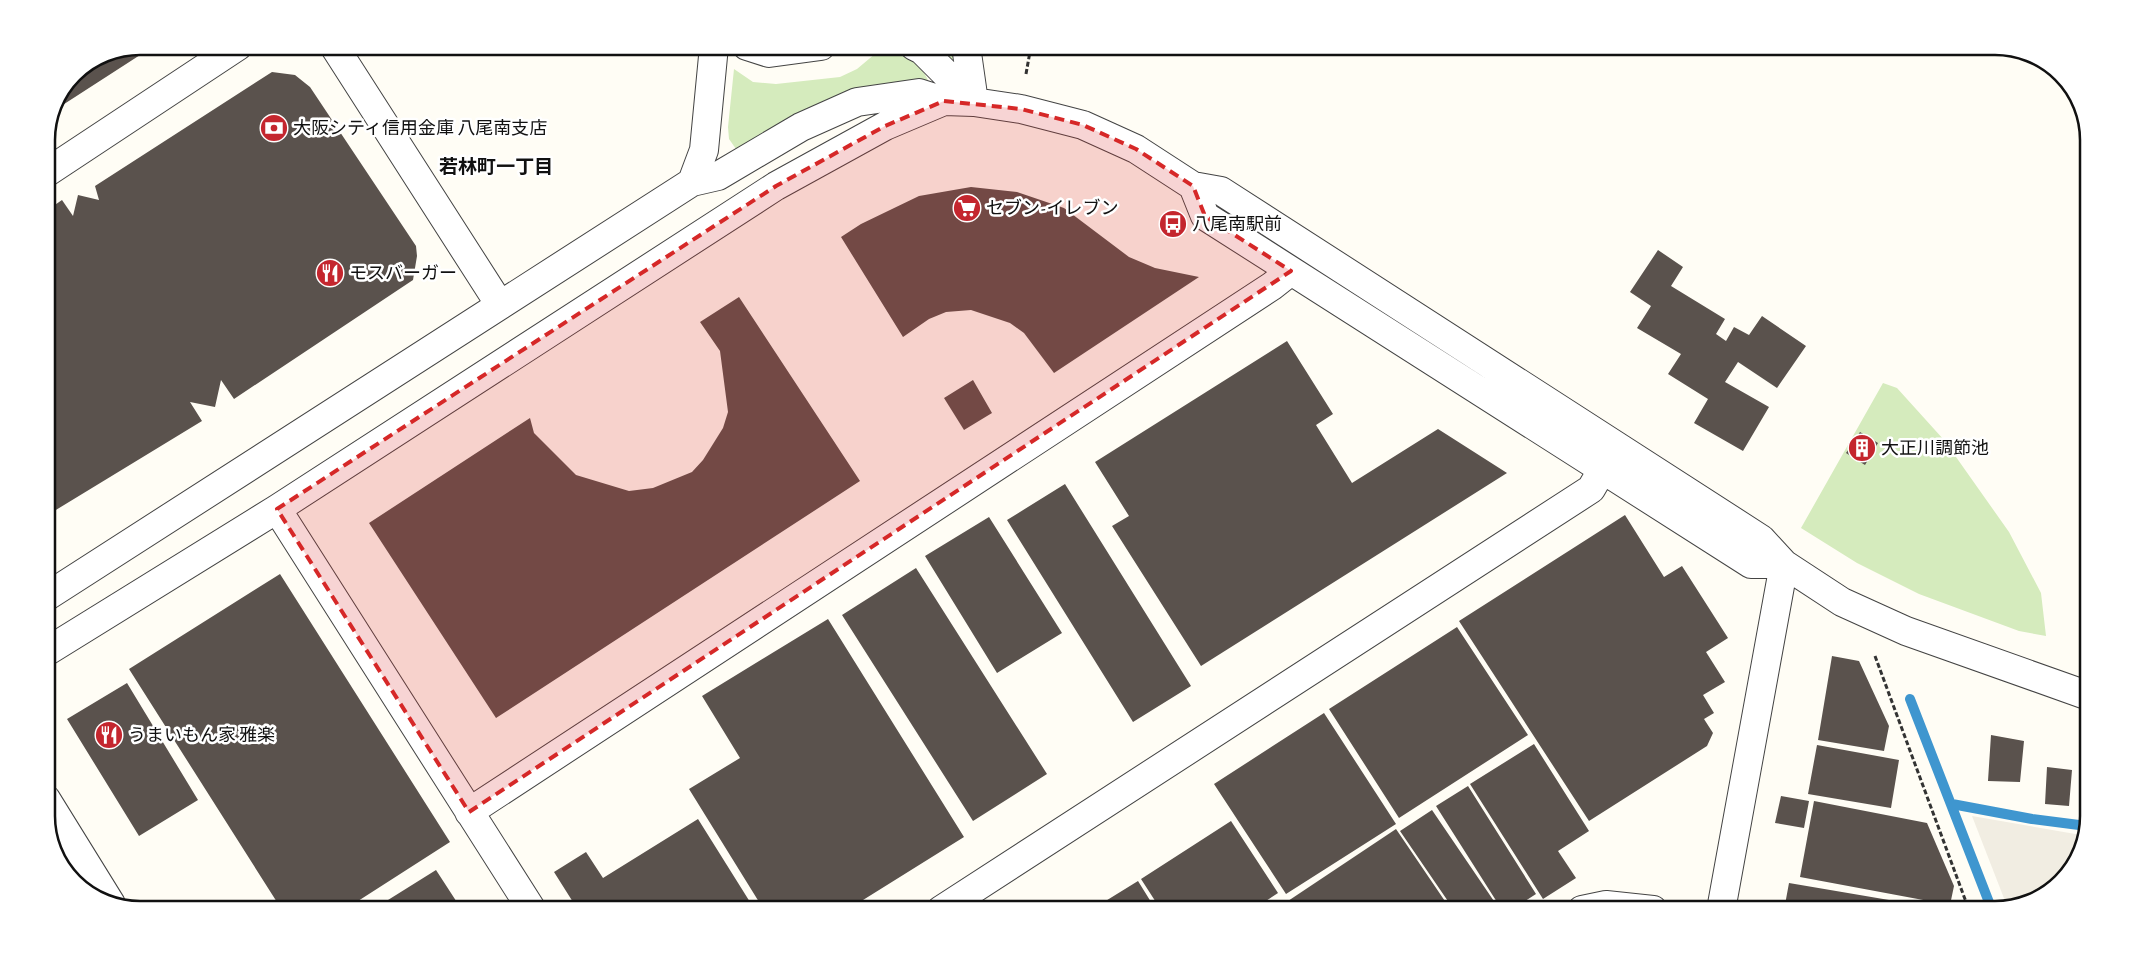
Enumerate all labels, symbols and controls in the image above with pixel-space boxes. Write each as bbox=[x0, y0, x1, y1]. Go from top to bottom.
bank icon: 大阪シティ信用金庫 八尾南支店 bbox=[259, 113, 289, 143]
place label: 大阪シティ信用金庫 八尾南支店 bbox=[293, 118, 547, 138]
district label: 若林町一丁目 bbox=[439, 156, 553, 177]
supermarket icon: セブン-イレブン bbox=[952, 193, 982, 223]
place label: セブン-イレブン bbox=[986, 198, 1119, 218]
bus stop icon: 八尾南駅前 bbox=[1158, 209, 1188, 239]
place label: 八尾南駅前 bbox=[1192, 214, 1282, 234]
restaurant icon: モスバーガー bbox=[315, 258, 345, 288]
place label: モスバーガー bbox=[349, 263, 457, 283]
building icon: 大正川調節池 bbox=[1847, 433, 1877, 463]
place label: 大正川調節池 bbox=[1881, 438, 1989, 458]
restaurant icon: うまいもん家 雅楽 bbox=[94, 720, 124, 750]
place label: うまいもん家 雅楽 bbox=[128, 725, 275, 745]

